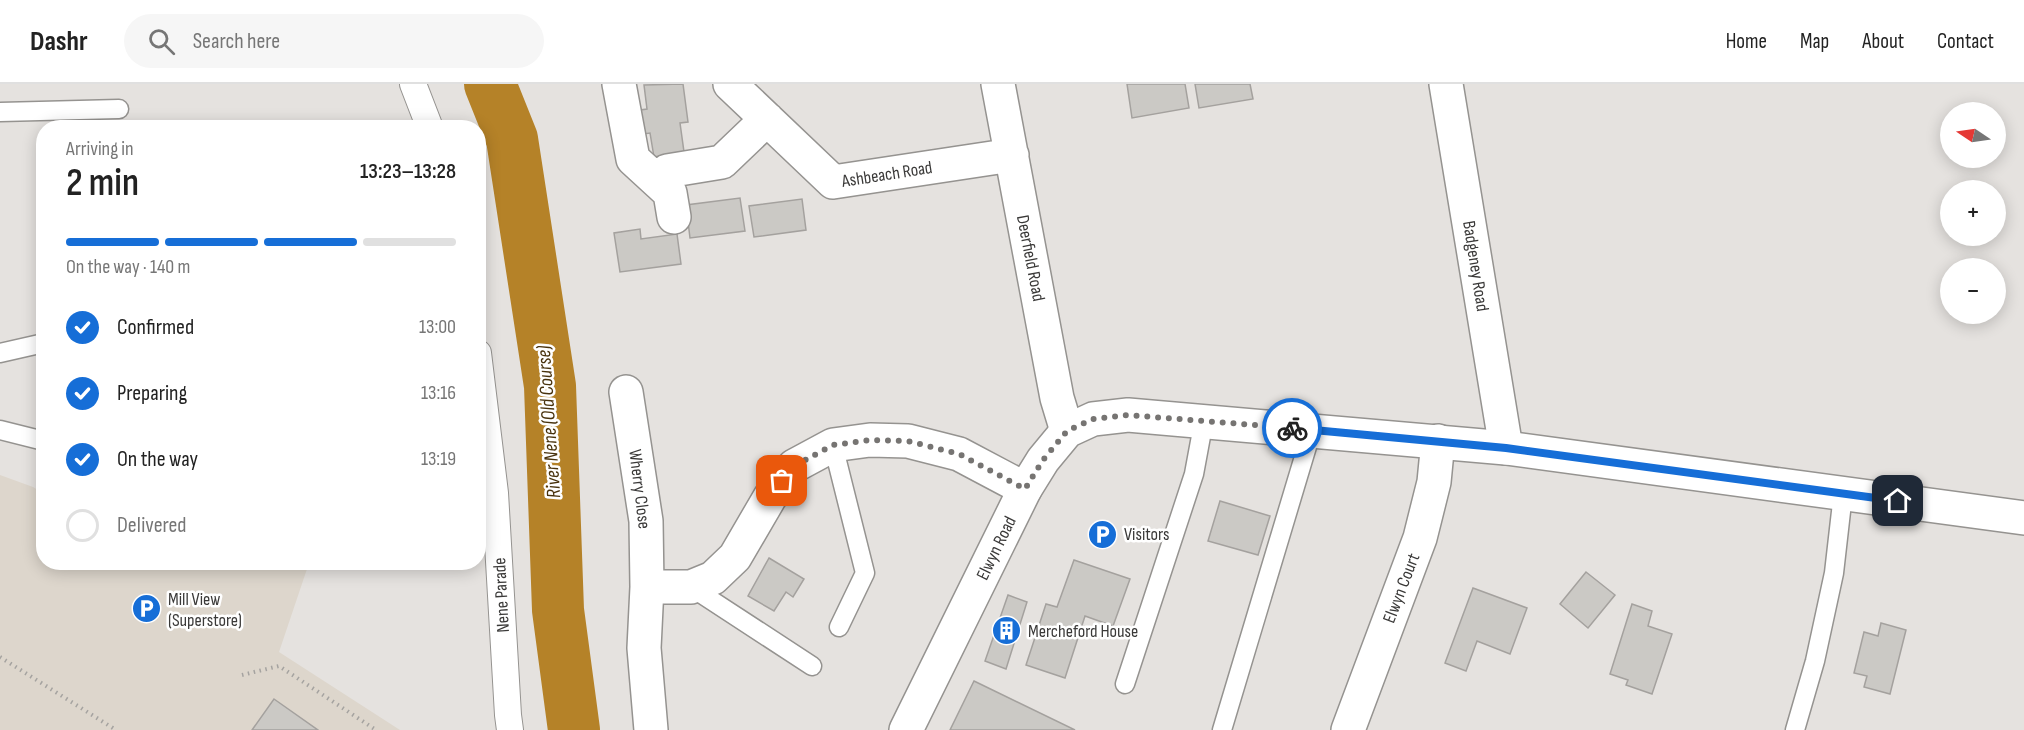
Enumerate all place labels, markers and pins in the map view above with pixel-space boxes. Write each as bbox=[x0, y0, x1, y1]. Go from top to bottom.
pin bbox=[756, 455, 807, 506]
pin bbox=[1872, 475, 1923, 526]
parking icon: Visitors bbox=[1087, 518, 1119, 550]
place label: Visitors bbox=[1124, 524, 1169, 545]
place label: Mill View (Superstore) bbox=[168, 589, 242, 631]
parking icon: Mill View (Superstore) bbox=[131, 593, 163, 625]
building icon: Mercheford House bbox=[991, 615, 1023, 647]
place label: Mercheford House bbox=[1028, 621, 1138, 642]

